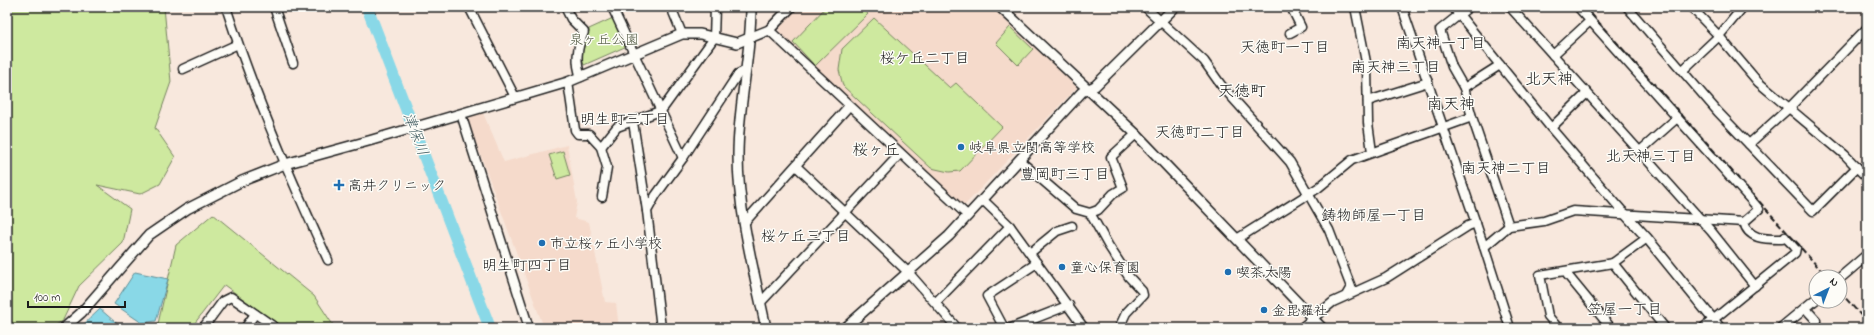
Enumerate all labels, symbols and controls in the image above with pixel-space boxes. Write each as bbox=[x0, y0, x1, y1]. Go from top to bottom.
park label: 泉ヶ丘公園 bbox=[569, 30, 639, 51]
district label: 南天神一丁目 bbox=[1396, 33, 1486, 55]
district label: 天徳町一丁目 bbox=[1240, 37, 1330, 59]
district label: 桜ケ丘二丁目 bbox=[880, 48, 970, 70]
district label: 南天神三丁目 bbox=[1351, 57, 1441, 79]
district label: 北天神 bbox=[1525, 68, 1573, 92]
district label: 天徳町 bbox=[1218, 80, 1266, 104]
district label: 南天神 bbox=[1427, 93, 1475, 117]
water label: 津保川 bbox=[397, 109, 433, 159]
district label: 明生町三丁目 bbox=[580, 109, 670, 131]
district label: 天徳町二丁目 bbox=[1155, 122, 1245, 144]
place label: 岐阜県立関高等学校 bbox=[969, 138, 1095, 159]
district label: 桜ヶ丘 bbox=[852, 139, 900, 163]
marker: 岐阜県立関高等学校 bbox=[956, 142, 966, 152]
district label: 北天神三丁目 bbox=[1606, 146, 1696, 168]
district label: 南天神二丁目 bbox=[1461, 158, 1551, 180]
district label: 豊岡町三丁目 bbox=[1020, 164, 1110, 186]
place label: 高井クリニック bbox=[348, 176, 446, 197]
marker: 高井クリニック bbox=[333, 179, 345, 191]
district label: 鋳物師屋一丁目 bbox=[1321, 205, 1427, 227]
district label: 桜ケ丘三丁目 bbox=[761, 226, 851, 248]
place label: 市立桜ヶ丘小学校 bbox=[550, 234, 662, 255]
marker: 市立桜ヶ丘小学校 bbox=[537, 238, 547, 248]
district label: 明生町四丁目 bbox=[482, 255, 572, 277]
place label: 童心保育園 bbox=[1070, 258, 1140, 279]
marker: 童心保育園 bbox=[1057, 262, 1067, 272]
place label: 喫茶太陽 bbox=[1236, 263, 1292, 284]
marker: 喫茶太陽 bbox=[1223, 267, 1233, 277]
north arrow bbox=[1808, 269, 1848, 309]
text: N bbox=[1826, 274, 1842, 291]
scale bar bbox=[28, 283, 125, 309]
text: 100 m bbox=[34, 289, 61, 307]
district label: 笠屋一丁目 bbox=[1587, 299, 1663, 321]
place label: 金毘羅社 bbox=[1272, 301, 1328, 322]
marker: 金毘羅社 bbox=[1259, 305, 1269, 315]

